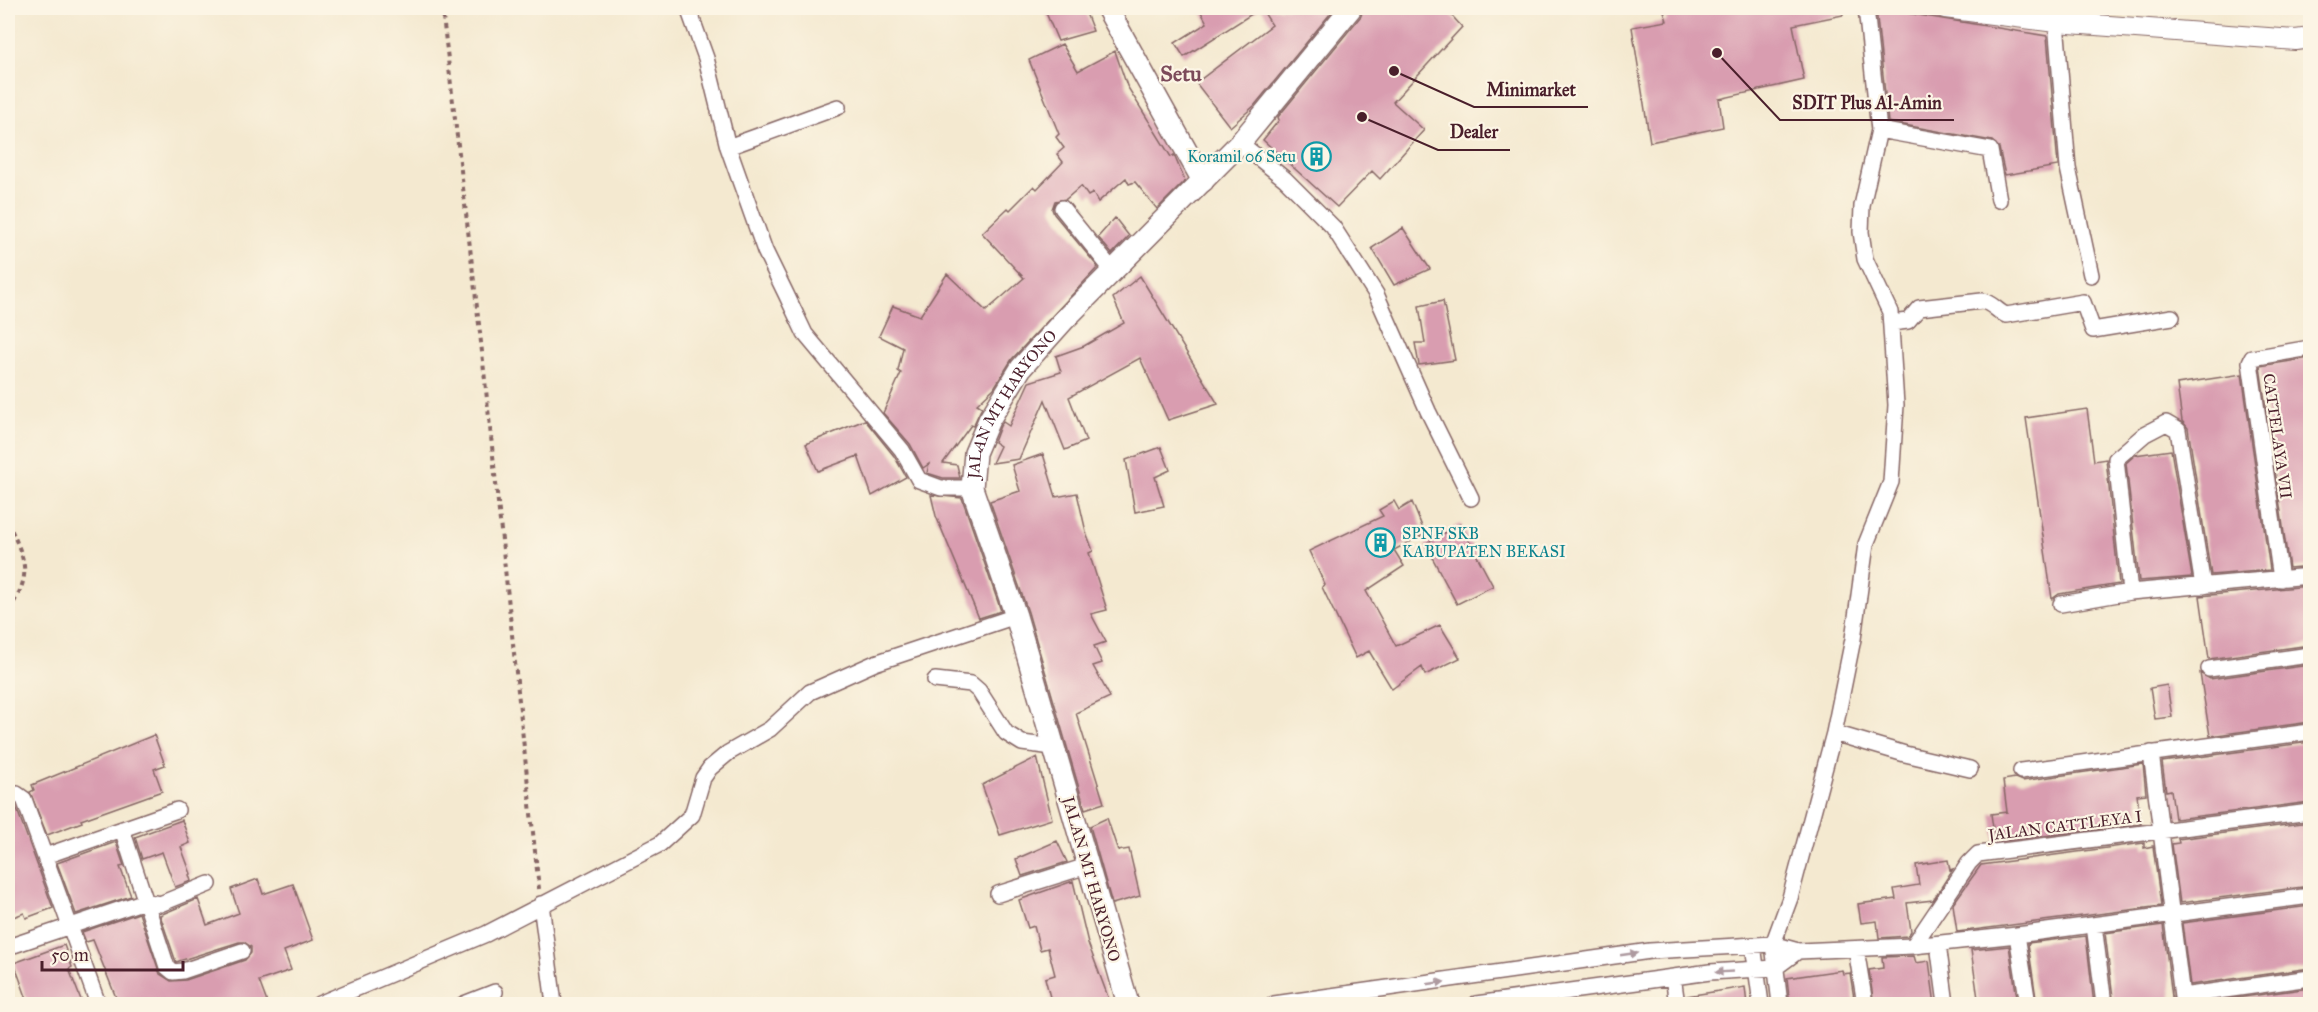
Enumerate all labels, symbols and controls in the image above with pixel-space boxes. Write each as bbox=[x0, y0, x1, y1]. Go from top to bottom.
district label: Setu bbox=[1160, 60, 1202, 87]
callout: Minimarket bbox=[1474, 71, 1588, 107]
text: Minimarket bbox=[1486, 79, 1576, 101]
callout: SDIT Plus Al-Amin bbox=[1780, 84, 1954, 120]
text: SDIT Plus Al-Amin bbox=[1792, 92, 1942, 114]
callout: Dealer bbox=[1438, 114, 1510, 150]
text: Dealer bbox=[1450, 121, 1499, 143]
building icon: Koramil 06 Setu bbox=[1301, 140, 1333, 172]
place label: Koramil 06 Setu bbox=[1187, 147, 1296, 166]
street label: JALAN MT HARYONO bbox=[964, 326, 1061, 482]
street label: CATTELAYA VII bbox=[2259, 372, 2296, 500]
place label: SPNF SKB KABUPATEN BEKASI bbox=[1402, 524, 1566, 561]
building icon: SPNF SKB KABUPATEN BEKASI bbox=[1365, 526, 1397, 558]
street label: JALAN MT HARYONO bbox=[1057, 792, 1124, 964]
street label: JALAN CATTLEYA I bbox=[1985, 807, 2143, 846]
scale bar bbox=[42, 934, 183, 972]
text: 50 m bbox=[51, 944, 89, 966]
one-way arrow bbox=[1620, 950, 1639, 959]
one-way arrow bbox=[1715, 967, 1734, 976]
one-way arrow bbox=[1427, 978, 1446, 987]

